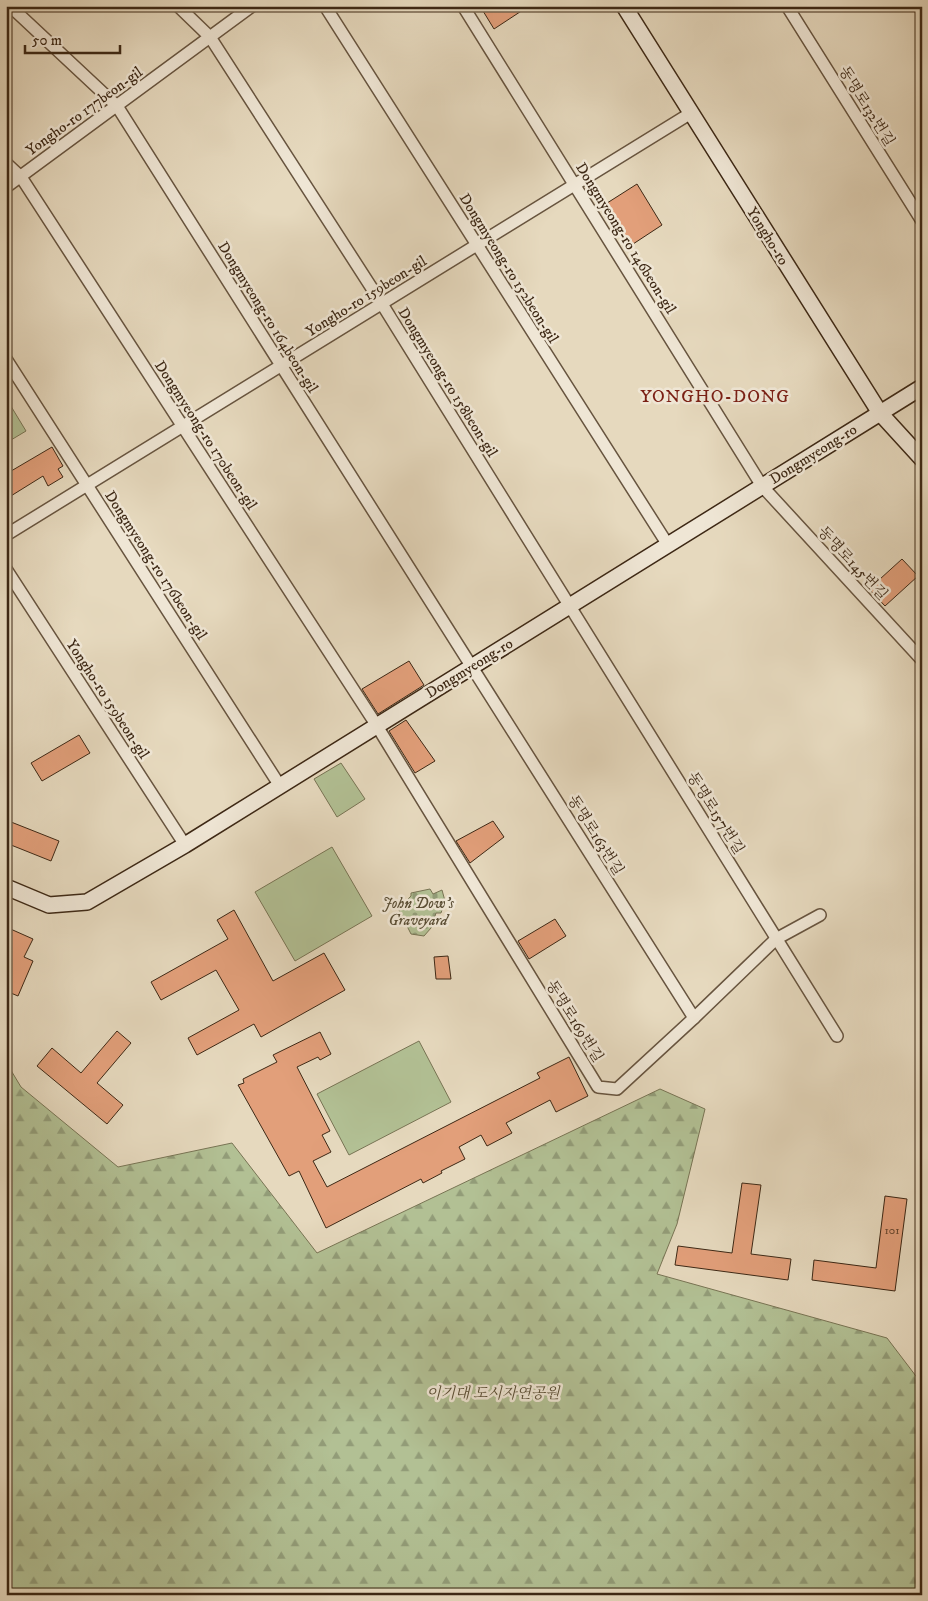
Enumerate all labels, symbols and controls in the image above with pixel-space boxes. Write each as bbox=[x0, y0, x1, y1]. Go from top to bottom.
scale bar bbox=[25, 22, 120, 54]
text: 50 m bbox=[32, 31, 62, 50]
street label: Yongho-ro 177beon-gil bbox=[22, 62, 147, 160]
street label: 동명로132번길 bbox=[834, 63, 899, 150]
street label: Dongmyeong-ro 146beon-gil bbox=[571, 159, 680, 318]
street label: Dongmyeong-ro 152beon-gil bbox=[455, 190, 563, 347]
street label: Yongho-ro bbox=[742, 204, 793, 269]
street label: Dongmyeong-ro 164beon-gil bbox=[213, 238, 322, 397]
street label: Yongho-ro 159beon-gil bbox=[302, 251, 431, 341]
street label: Dongmyeong-ro 158beon-gil bbox=[394, 304, 502, 461]
street label: Dongmyeong-ro 170beon-gil bbox=[150, 357, 261, 514]
district label: YONGHO-DONG bbox=[640, 386, 790, 408]
street label: Dongmyeong-ro bbox=[766, 420, 860, 489]
street label: Dongmyeong-ro 176beon-gil bbox=[100, 487, 211, 644]
street label: 동명로145번길 bbox=[814, 522, 892, 604]
street label: Dongmyeong-ro bbox=[422, 634, 516, 703]
street label: Yongho-ro 159beon-gil bbox=[62, 636, 154, 763]
street label: 동명로157번길 bbox=[683, 769, 748, 858]
street label: 동명로163번길 bbox=[563, 792, 628, 879]
park label: John Dow's Graveyard bbox=[382, 894, 454, 930]
street label: 동명로169번길 bbox=[542, 977, 607, 1066]
house number: 101 bbox=[884, 1223, 900, 1238]
park label: 이기대 도시자연공원 bbox=[426, 1384, 561, 1403]

